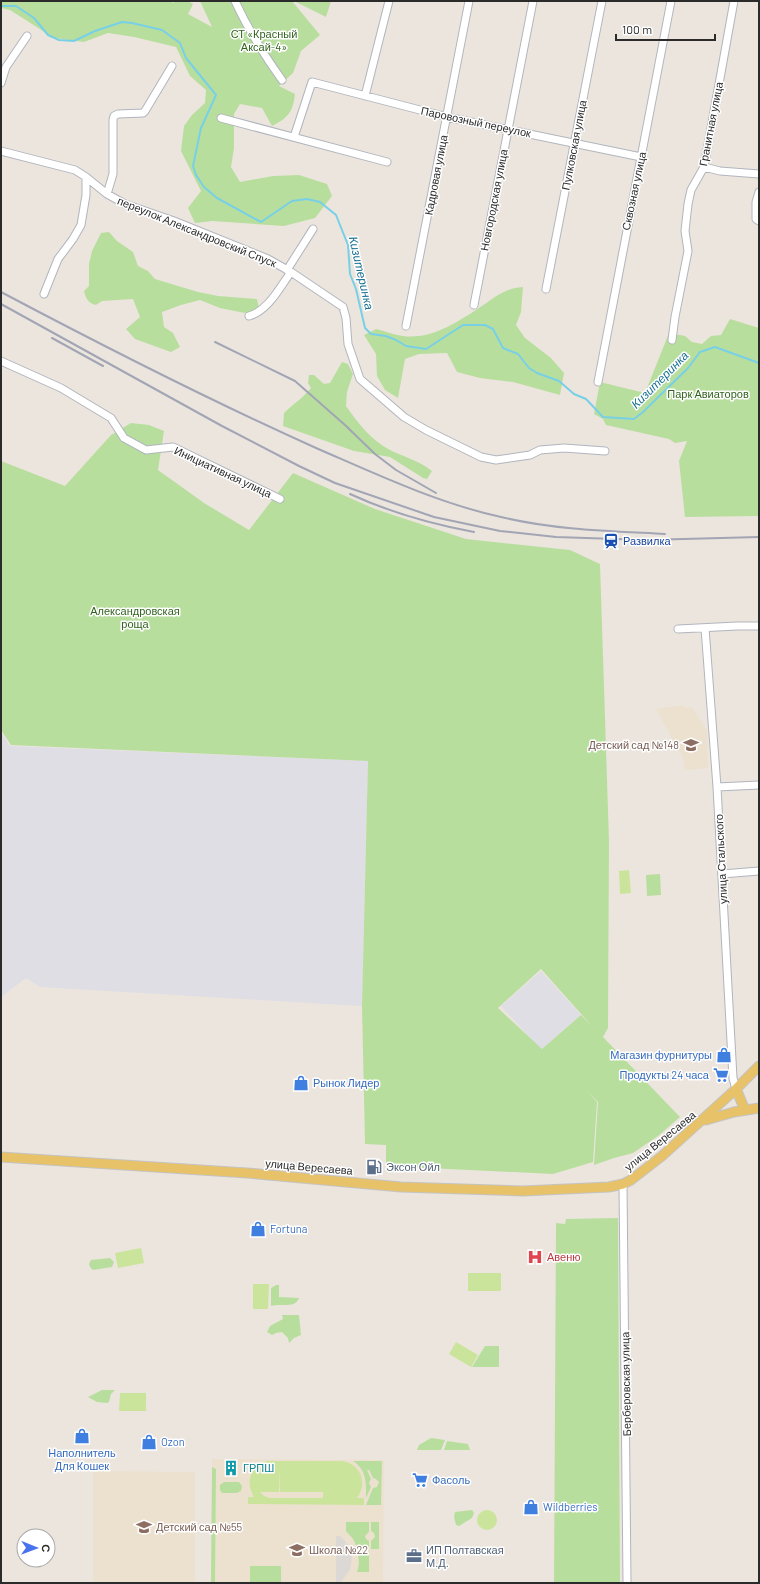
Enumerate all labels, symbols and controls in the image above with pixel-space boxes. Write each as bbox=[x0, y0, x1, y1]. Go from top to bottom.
scale bar bbox=[616, 16, 715, 42]
text: 100 m bbox=[622, 22, 652, 36]
park label: СТ «Красный Аксай-4» bbox=[231, 27, 297, 53]
street label: Гранитная улица bbox=[696, 80, 725, 167]
street label: Пулковская улица bbox=[558, 98, 589, 191]
street label: Паровозный переулок bbox=[420, 103, 533, 140]
street label: Кадровая улица bbox=[421, 133, 450, 216]
street label: Новгородская улица bbox=[477, 147, 510, 252]
street label: Сквозная улица bbox=[619, 150, 648, 231]
street label: переулок Александровский Спуск bbox=[116, 194, 279, 270]
water label: Кизитеринка bbox=[346, 235, 377, 311]
water label: Кизитеринка bbox=[628, 348, 692, 411]
park label: Парк Авиаторов bbox=[667, 387, 749, 400]
street label: Инициативная улица bbox=[172, 443, 275, 500]
station icon: Развилка bbox=[602, 532, 620, 550]
place label: Развилка bbox=[623, 534, 671, 547]
park label: Александровская роща bbox=[90, 604, 180, 630]
school or university icon: Детский сад №148 bbox=[682, 736, 700, 754]
place label: Детский сад №148 bbox=[588, 738, 679, 751]
street label: улица Стальского bbox=[712, 814, 729, 904]
shop icon: Магазин фурнитуры bbox=[715, 1046, 733, 1064]
place label: Магазин фурнитуры bbox=[610, 1048, 712, 1061]
supermarket icon: Продукты 24 часа bbox=[712, 1066, 730, 1084]
place label: Продукты 24 часа bbox=[619, 1068, 710, 1081]
shop icon: Рынок Лидер bbox=[292, 1074, 310, 1092]
place label: Рынок Лидер bbox=[313, 1076, 379, 1089]
street label: улица Вересаева bbox=[622, 1107, 699, 1173]
street label: улица Вересаева bbox=[265, 1156, 354, 1177]
fuel station icon: Эксон Ойл bbox=[365, 1158, 383, 1176]
place label: Эксон Ойл bbox=[386, 1160, 440, 1173]
shop icon: Fortuna bbox=[249, 1220, 267, 1238]
place label: Fortuna bbox=[270, 1222, 307, 1235]
hospital icon: Авеню bbox=[526, 1248, 544, 1266]
place label: Авеню bbox=[547, 1250, 581, 1263]
street label: Берберовская улица bbox=[618, 1331, 633, 1437]
shop icon: Наполнитель Для Кошек bbox=[73, 1427, 91, 1445]
shop icon: Ozon bbox=[140, 1433, 158, 1451]
place label: Ozon bbox=[161, 1435, 185, 1448]
place label: Наполнитель Для Кошек bbox=[48, 1446, 116, 1472]
building icon: ГРПШ bbox=[222, 1459, 240, 1477]
place label: ГРПШ bbox=[243, 1461, 274, 1474]
supermarket icon: Фасоль bbox=[411, 1471, 429, 1489]
place label: Фасоль bbox=[432, 1473, 470, 1486]
shop icon: Wildberries bbox=[522, 1498, 540, 1516]
place label: Wildberries bbox=[543, 1500, 598, 1513]
school or university icon: Детский сад №55 bbox=[135, 1518, 153, 1536]
place label: Детский сад №55 bbox=[156, 1520, 243, 1533]
north arrow bbox=[16, 1528, 56, 1568]
school or university icon: Школа №22 bbox=[288, 1541, 306, 1559]
place label: Школа №22 bbox=[309, 1543, 368, 1556]
place label: ИП Полтавская М.Д. bbox=[426, 1543, 504, 1569]
text: С bbox=[40, 1544, 53, 1552]
office icon: ИП Полтавская М.Д. bbox=[405, 1547, 423, 1565]

